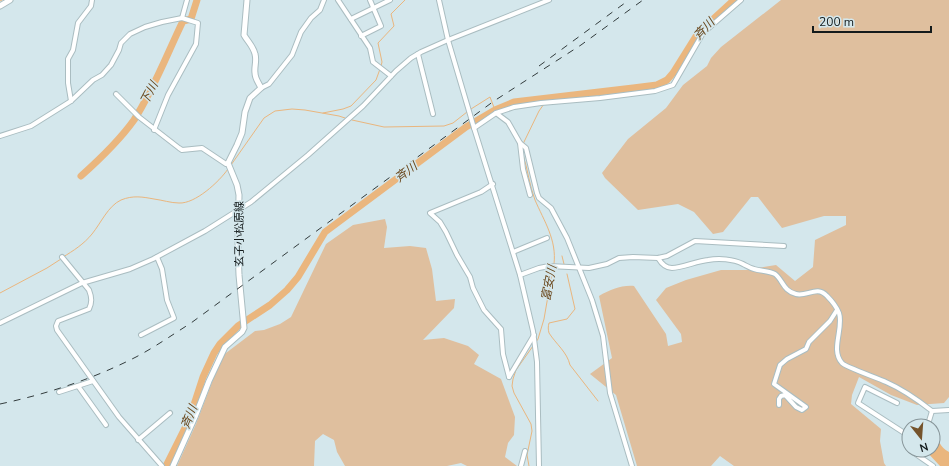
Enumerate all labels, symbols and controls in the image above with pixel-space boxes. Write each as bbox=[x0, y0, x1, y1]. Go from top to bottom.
scale bar bbox=[813, 8, 931, 34]
water label: 斉川 bbox=[690, 13, 719, 43]
text: 200 m bbox=[819, 14, 854, 30]
water label: 下川 bbox=[136, 77, 163, 107]
water label: 斉川 bbox=[392, 157, 422, 186]
street label: 玄子小松原線 bbox=[232, 201, 247, 267]
water label: 富安川 bbox=[538, 262, 561, 302]
water label: 斉川 bbox=[177, 401, 202, 431]
north arrow bbox=[901, 418, 941, 458]
text: N bbox=[918, 439, 930, 455]

